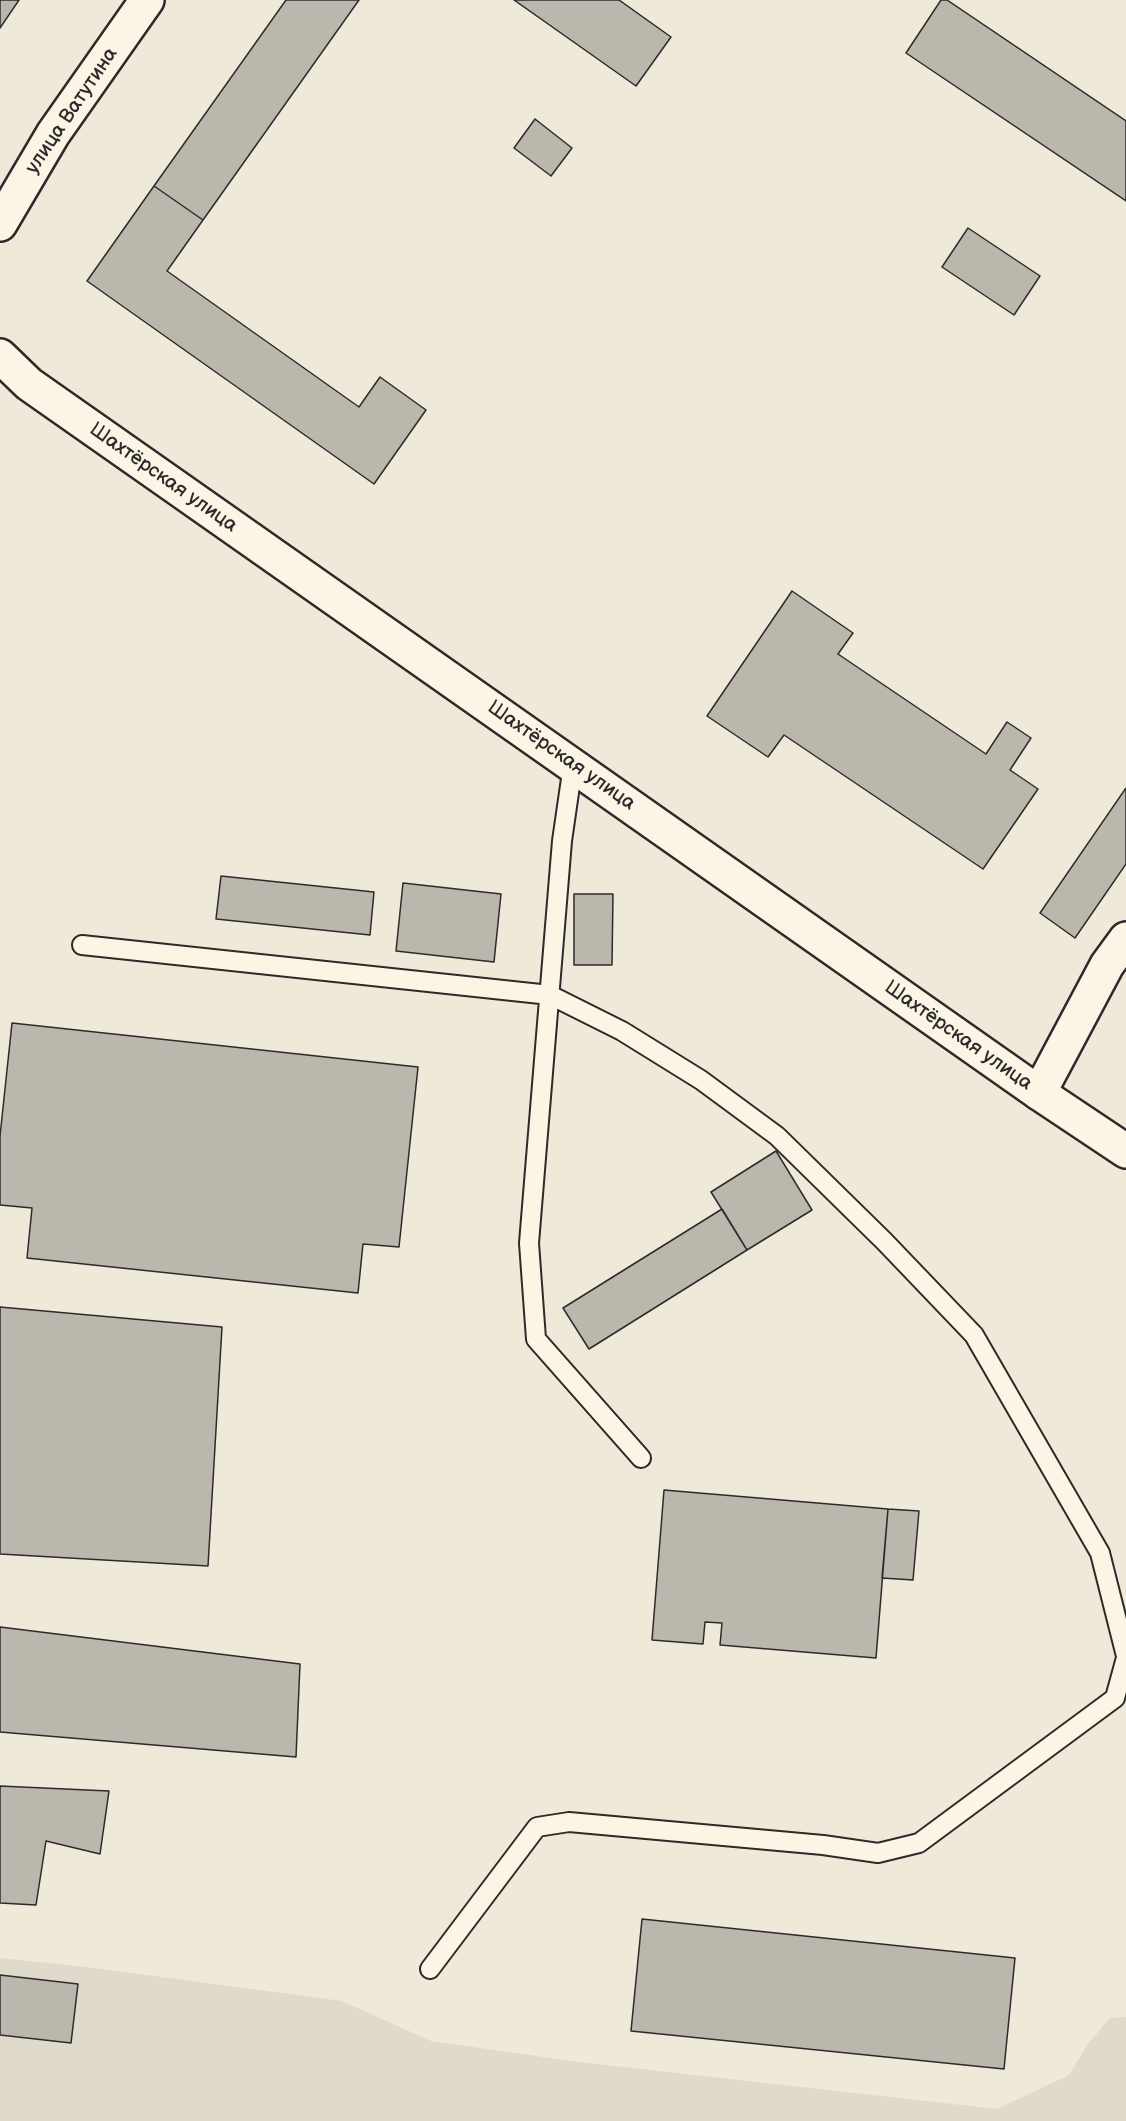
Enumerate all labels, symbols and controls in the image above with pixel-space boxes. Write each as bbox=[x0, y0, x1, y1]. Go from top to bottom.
street label: улица Ватутина bbox=[21, 43, 123, 179]
street label: Шахтёрская улица bbox=[84, 418, 242, 538]
street label: Шахтёрская улица bbox=[482, 696, 640, 816]
street label: Шахтёрская улица bbox=[879, 976, 1037, 1096]

